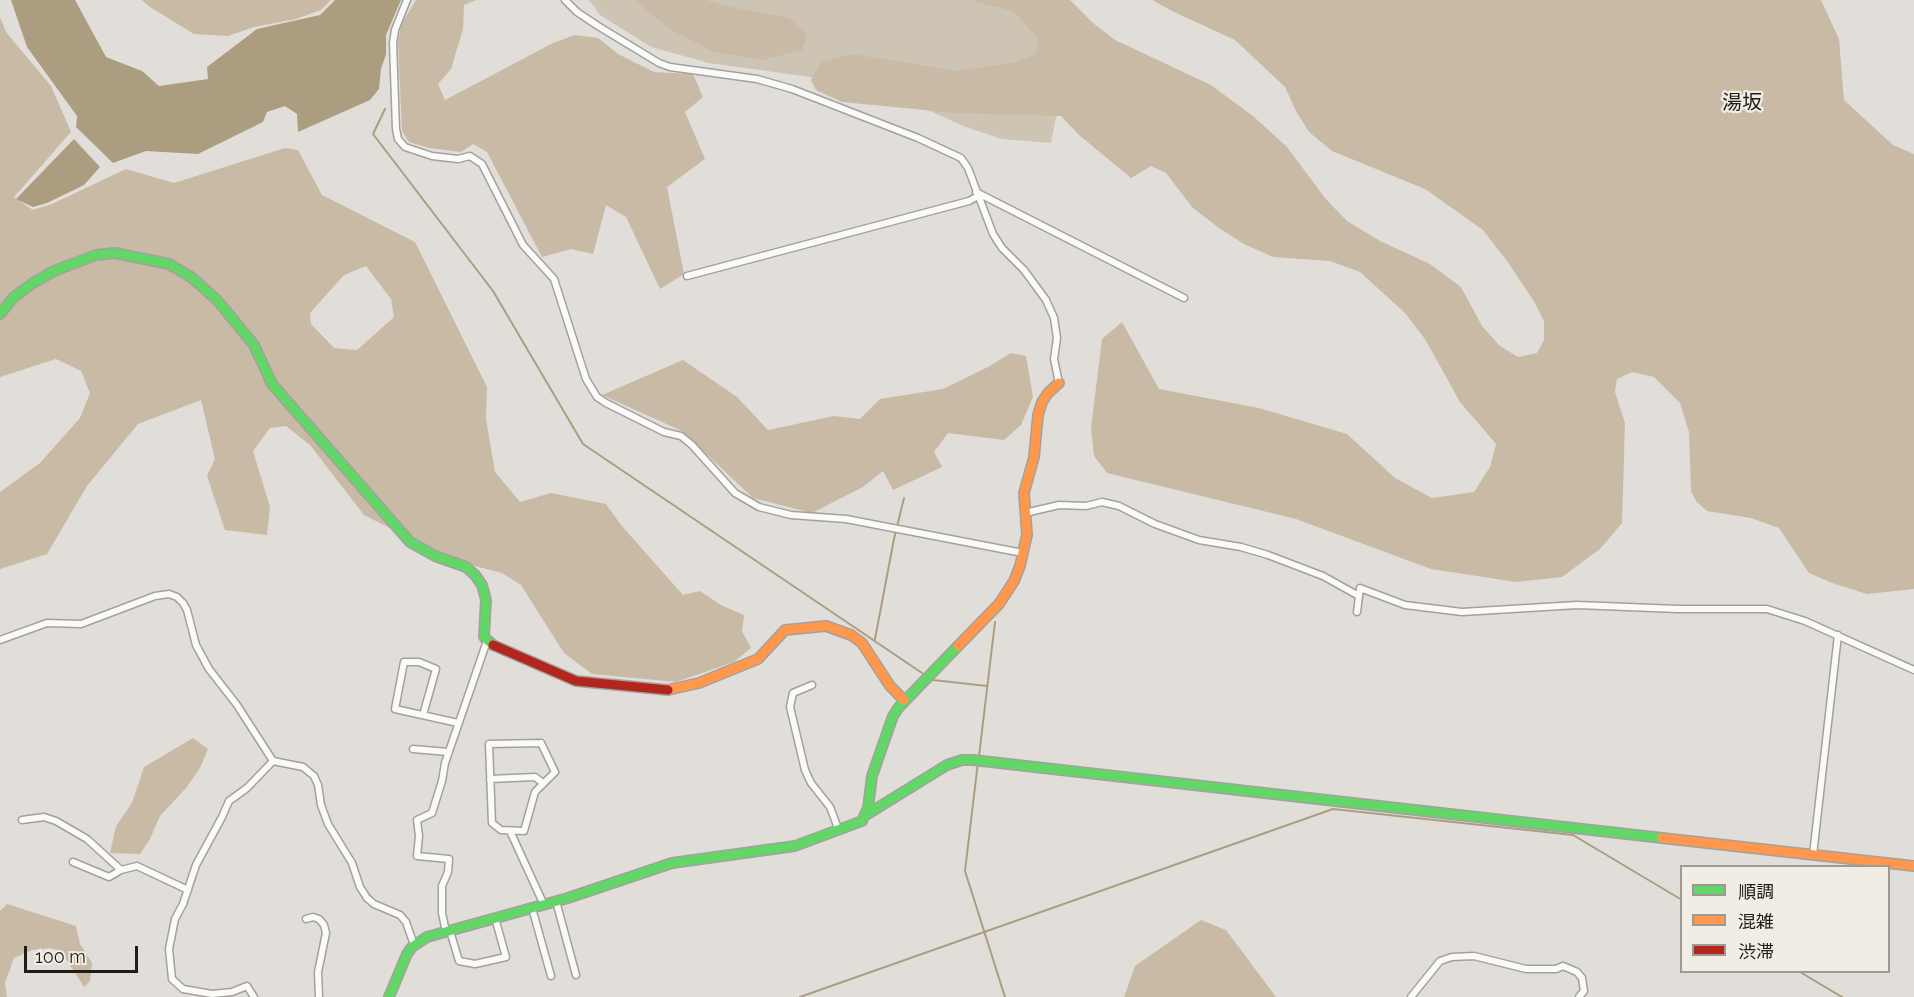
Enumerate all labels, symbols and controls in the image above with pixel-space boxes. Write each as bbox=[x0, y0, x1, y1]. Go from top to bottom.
district label: 湯坂 bbox=[1722, 91, 1762, 115]
legend bbox=[1680, 865, 1890, 973]
text: 順調 bbox=[1738, 881, 1774, 902]
text: 混雑 bbox=[1738, 911, 1774, 932]
scale bar bbox=[27, 934, 141, 972]
text: 渋滞 bbox=[1738, 941, 1774, 962]
text: 100 m bbox=[35, 946, 86, 967]

